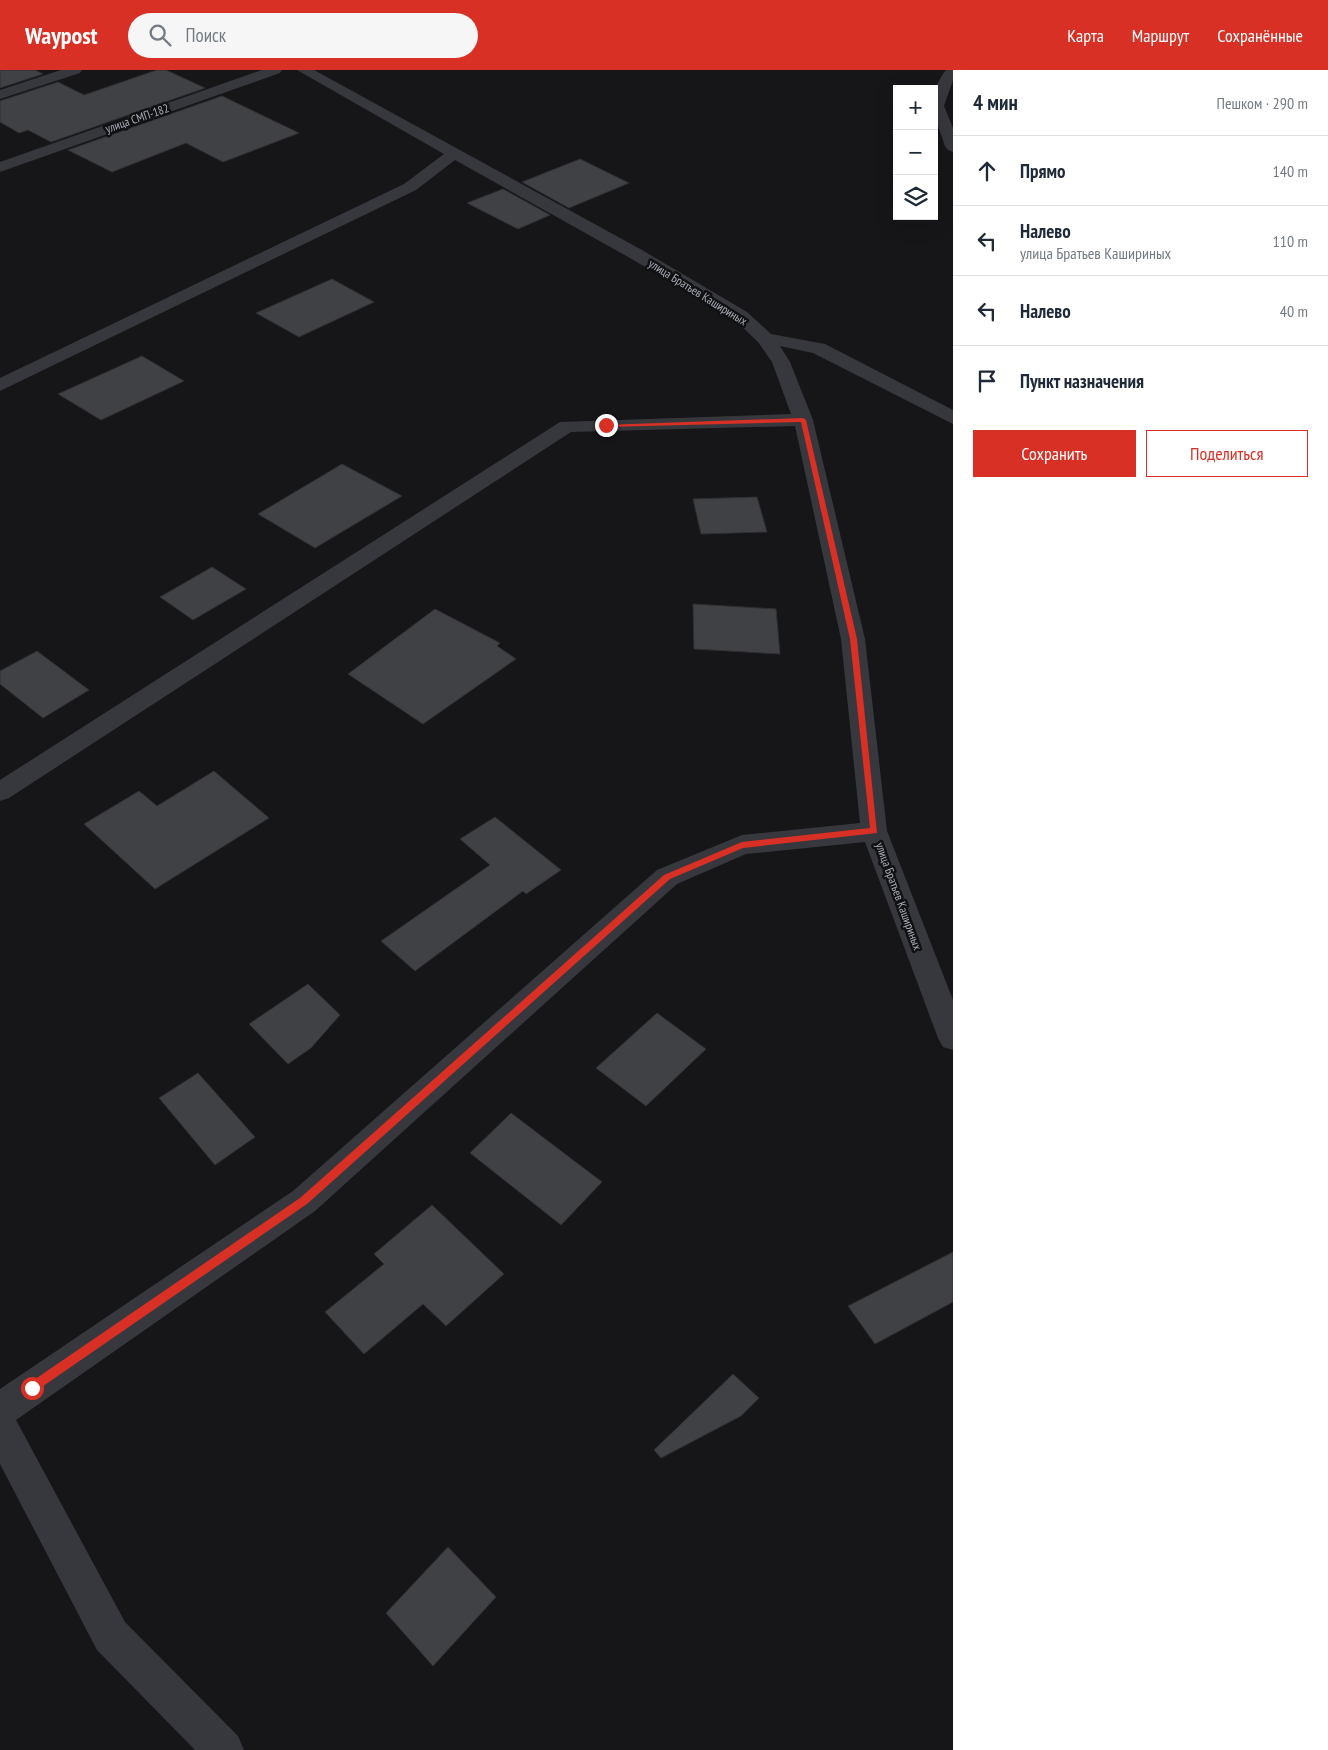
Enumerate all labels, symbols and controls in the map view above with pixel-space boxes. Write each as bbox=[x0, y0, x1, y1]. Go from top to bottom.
search box bbox=[128, 13, 478, 58]
text: Waypost bbox=[25, 20, 98, 51]
icon: search bbox=[146, 21, 174, 49]
text: Поиск bbox=[186, 23, 226, 47]
text: Карта bbox=[1067, 24, 1104, 47]
text: Маршрут bbox=[1132, 24, 1189, 47]
text: Сохранённые bbox=[1217, 24, 1303, 47]
map controls bbox=[893, 85, 938, 220]
button: + bbox=[893, 85, 938, 130]
text: 4 мин bbox=[973, 89, 1018, 116]
text: Пешком · 290 m bbox=[1217, 93, 1308, 113]
street label: улица СМП-182 bbox=[103, 100, 171, 136]
button: − bbox=[893, 130, 938, 175]
icon: ahead bbox=[973, 157, 1001, 185]
text: Прямо bbox=[1020, 159, 1065, 183]
text: 140 m bbox=[1273, 161, 1308, 181]
button: layers bbox=[893, 175, 938, 220]
text: Налево bbox=[1020, 219, 1071, 243]
icon: left bbox=[973, 227, 1001, 255]
text: 110 m bbox=[1273, 231, 1308, 251]
text: улица Братьев Кашириных bbox=[1020, 243, 1171, 263]
street label: улица Братьев Кашириных bbox=[646, 256, 750, 328]
icon: left bbox=[973, 297, 1001, 325]
text: Налево bbox=[1020, 299, 1071, 323]
text: 40 m bbox=[1280, 301, 1308, 321]
icon: arrive bbox=[973, 367, 1001, 395]
text: Пункт назначения bbox=[1020, 369, 1144, 393]
route end bbox=[595, 414, 618, 437]
button: Сохранить bbox=[973, 430, 1136, 477]
button: Поделиться bbox=[1146, 430, 1308, 477]
street label: улица Братьев Кашириных bbox=[873, 840, 925, 952]
route start bbox=[21, 1377, 44, 1400]

